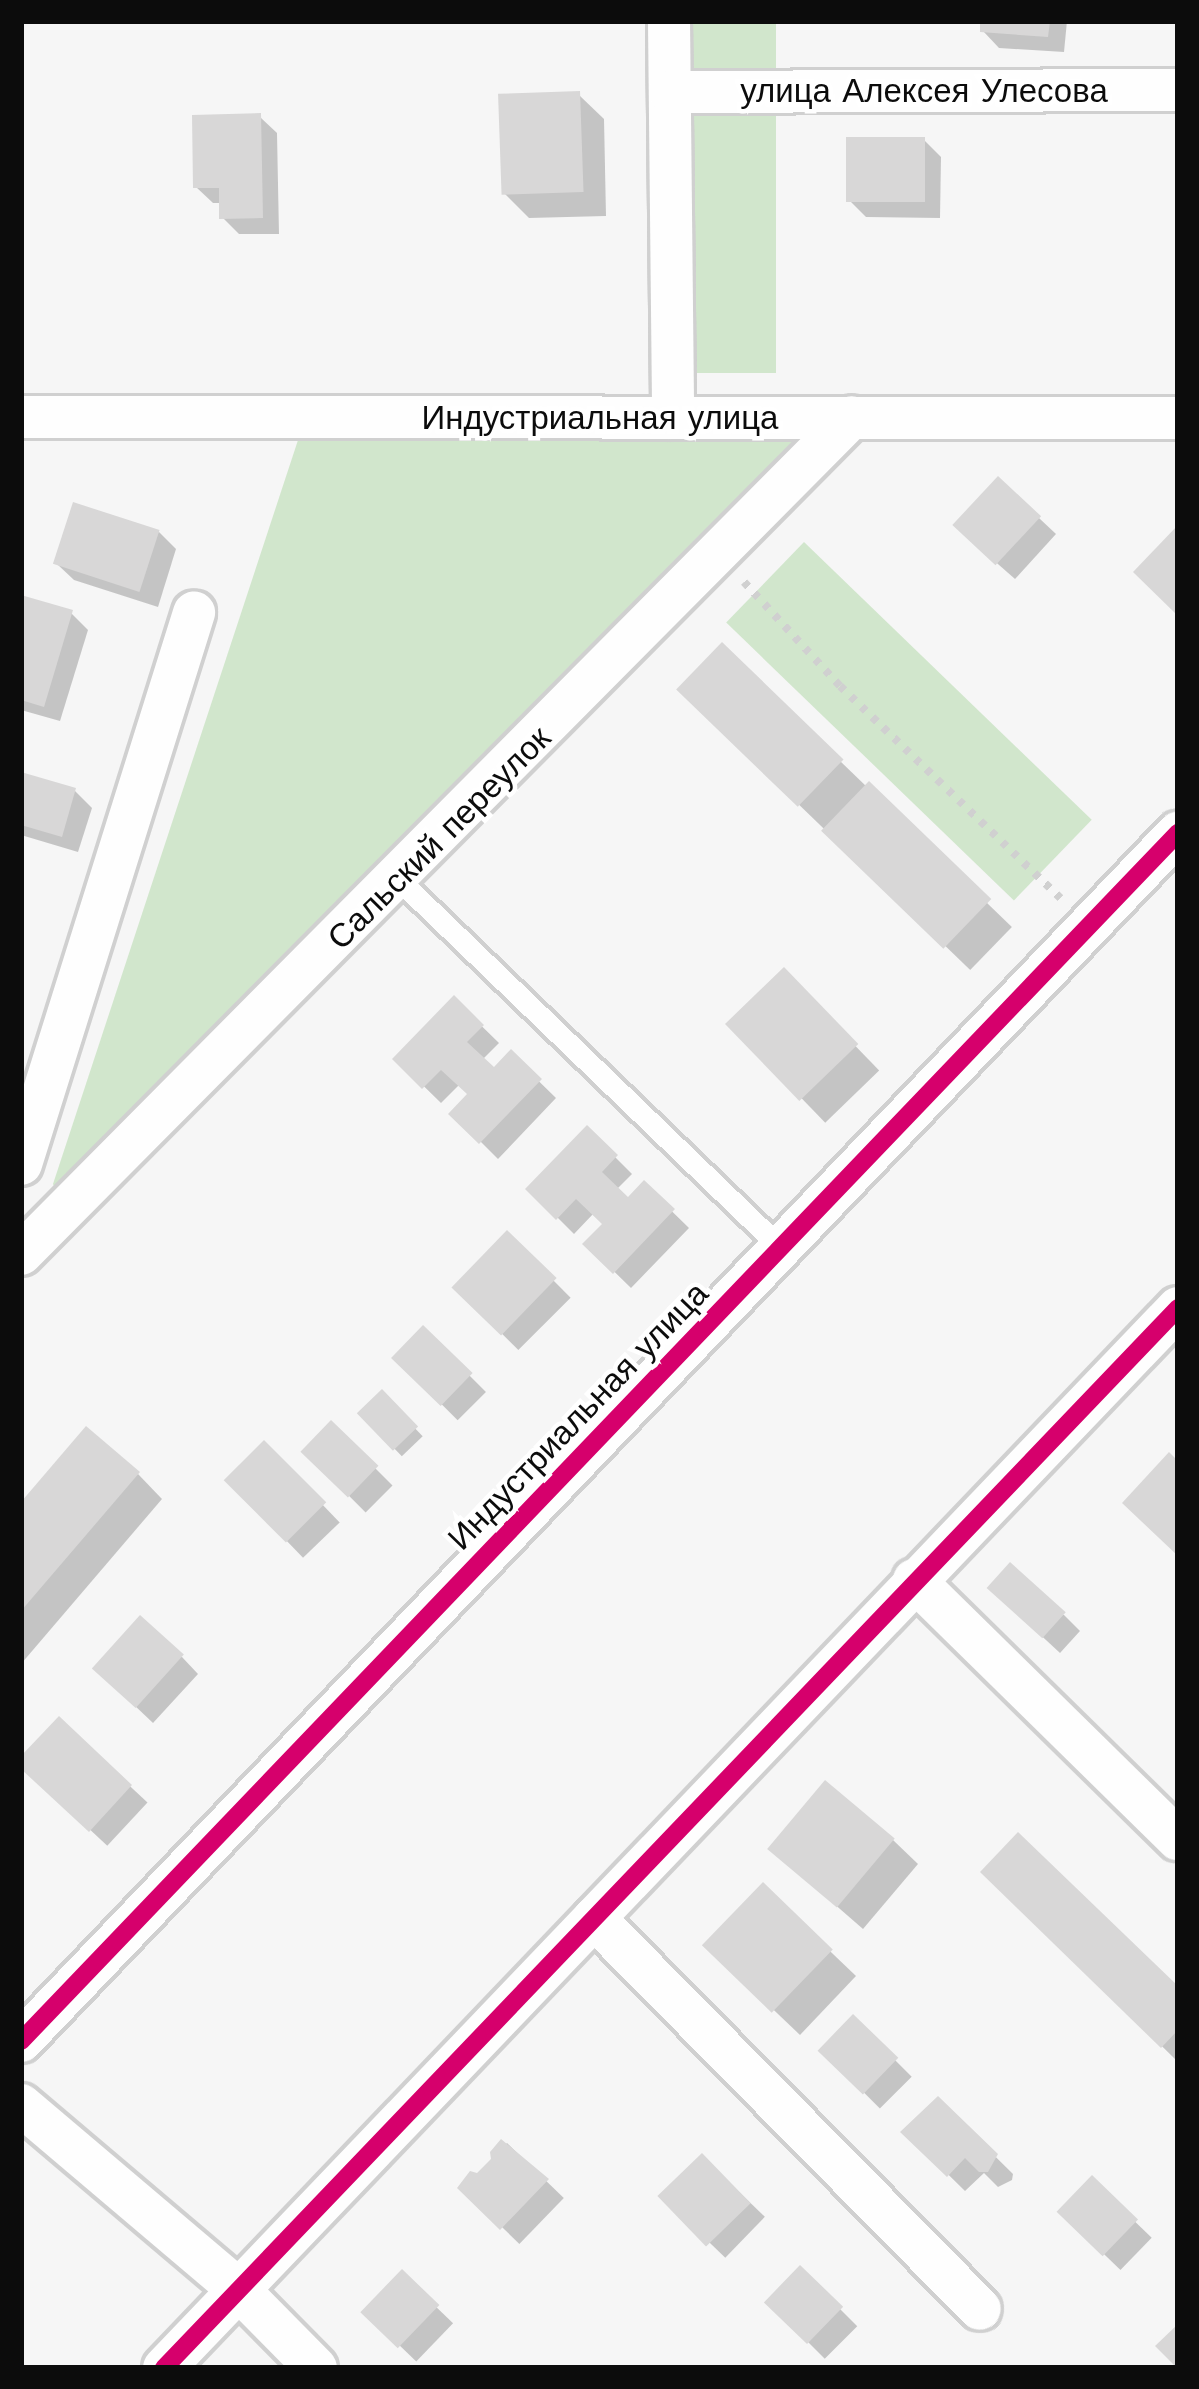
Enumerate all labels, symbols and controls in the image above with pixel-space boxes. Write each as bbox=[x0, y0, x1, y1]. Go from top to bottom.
street label: улица Алексея Улесова bbox=[740, 71, 1108, 111]
street label: Индустриальная улица bbox=[422, 398, 778, 438]
street label: Сальский переулок bbox=[319, 718, 559, 958]
street label: Индустриальная улица bbox=[440, 1274, 716, 1558]

